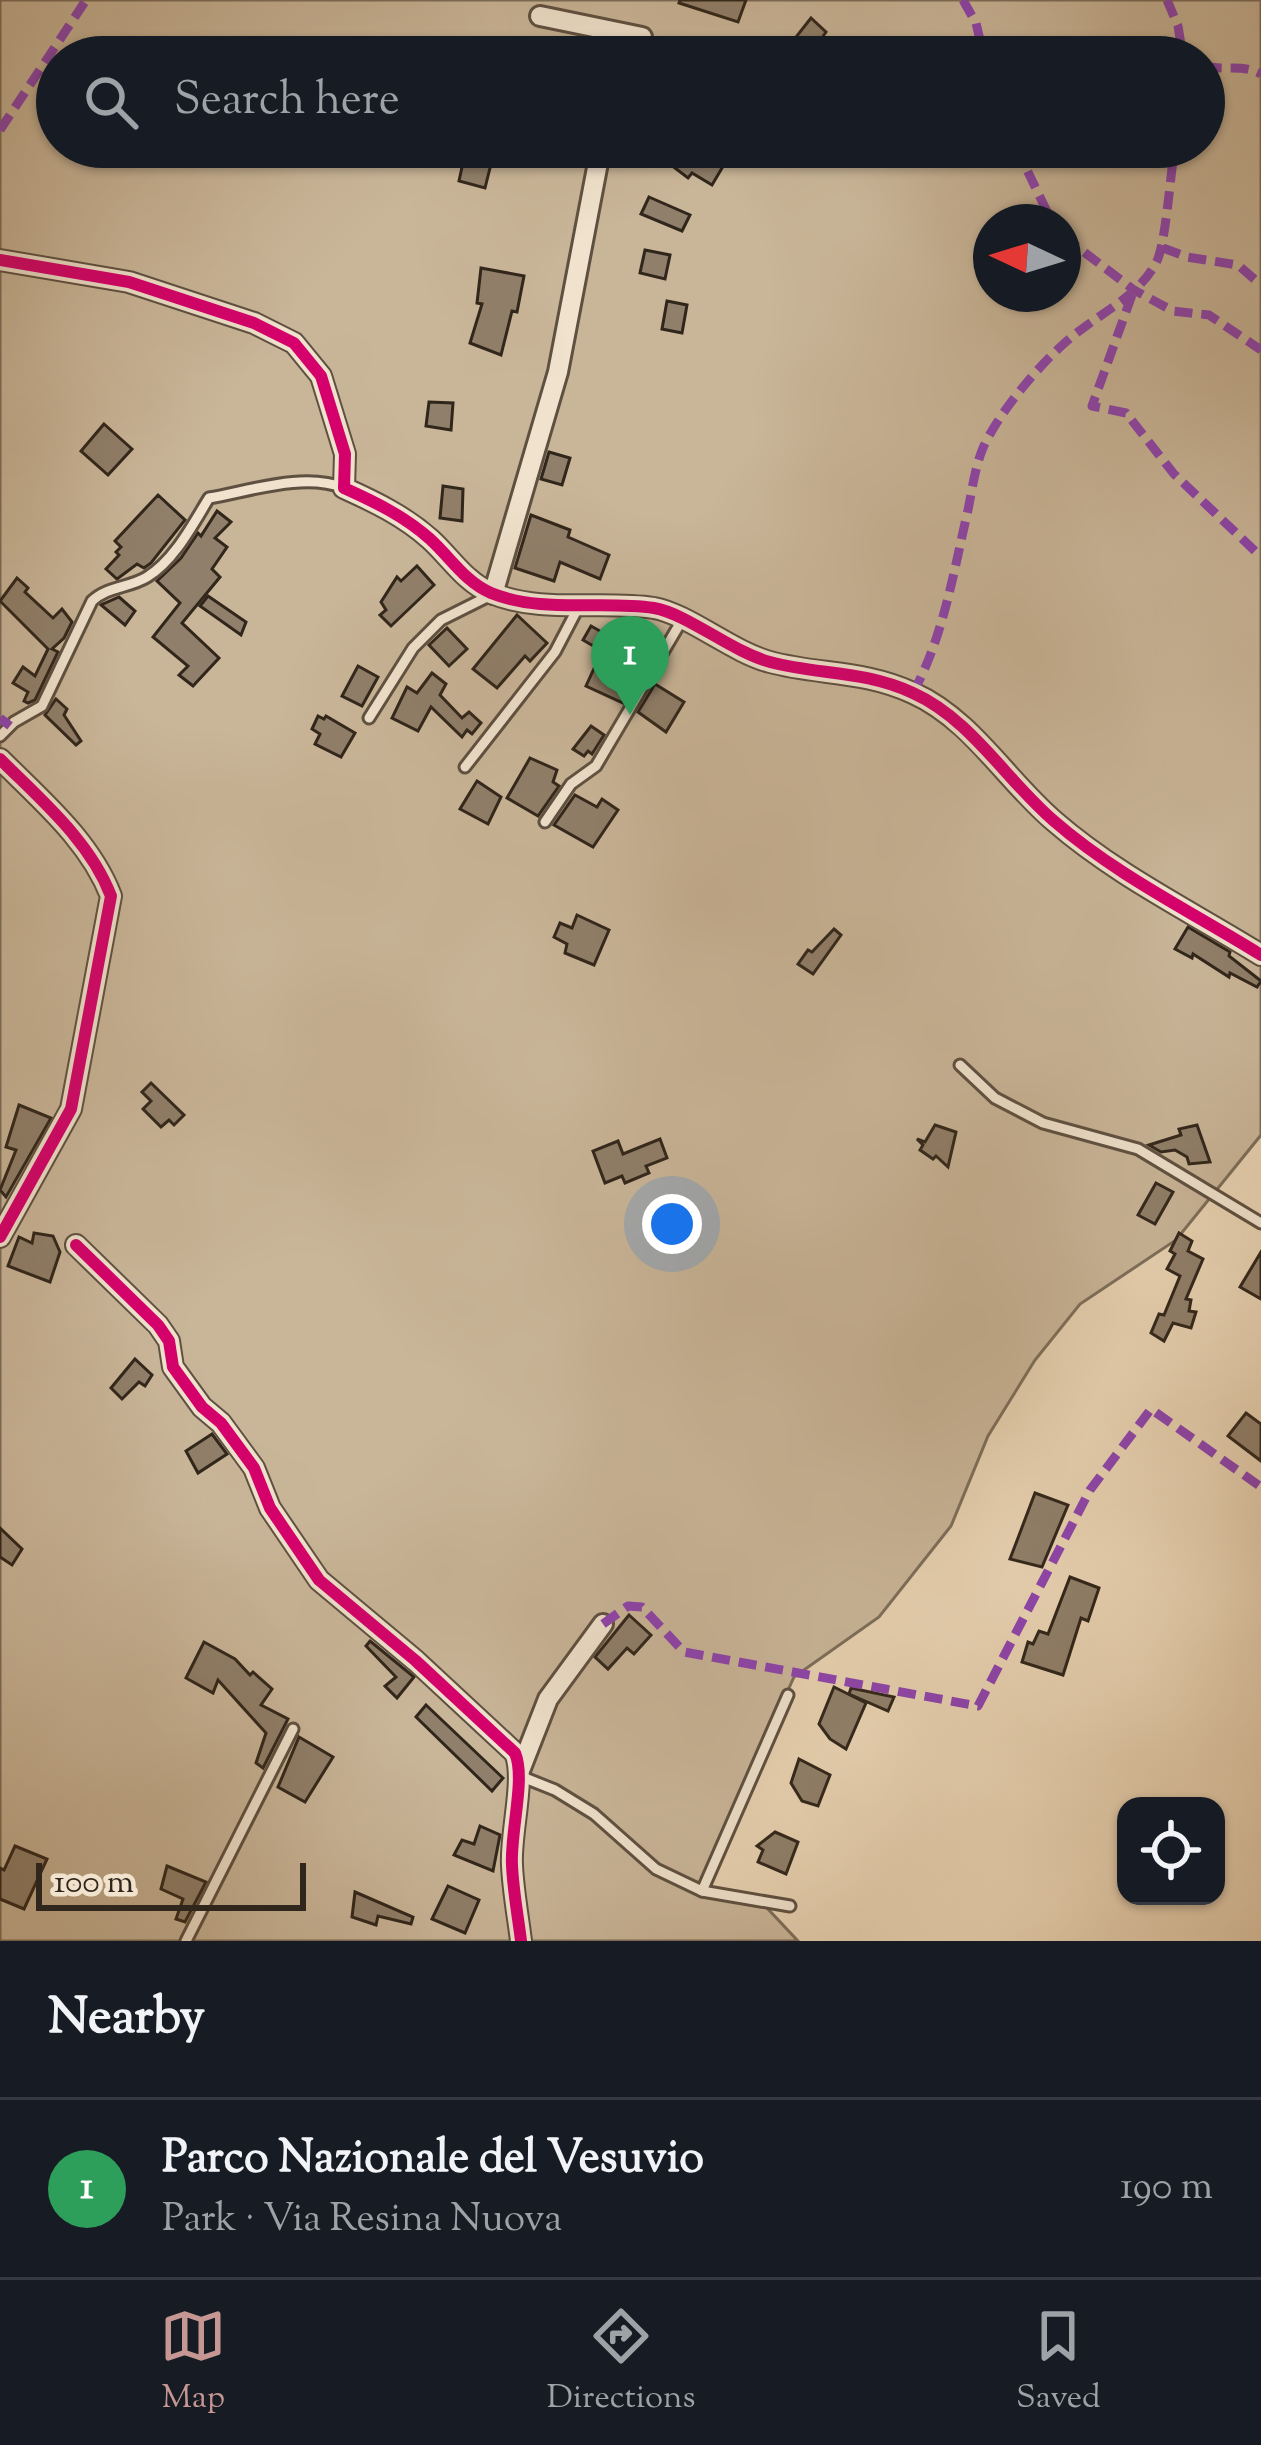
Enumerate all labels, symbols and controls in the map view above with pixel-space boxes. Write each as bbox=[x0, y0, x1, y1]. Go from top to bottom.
search box bbox=[36, 36, 1225, 168]
icon: search bbox=[78, 69, 144, 135]
text: Search here bbox=[174, 70, 400, 135]
north arrow bbox=[973, 204, 1081, 312]
pin: 1 bbox=[591, 616, 669, 715]
your location bbox=[642, 1194, 702, 1254]
map controls bbox=[1117, 1797, 1225, 1905]
button: locate bbox=[1117, 1797, 1225, 1905]
scale bar bbox=[36, 1857, 306, 1910]
text: 100 m bbox=[54, 1860, 134, 1908]
text: Nearby bbox=[48, 1983, 205, 2056]
text: Parco Nazionale del Vesuvio bbox=[162, 2128, 704, 2193]
text: 1 bbox=[80, 2161, 94, 2217]
text: 190 m bbox=[1120, 2161, 1213, 2217]
text: Park · Via Resina Nuova bbox=[162, 2193, 562, 2249]
tab: Map bbox=[160, 2303, 226, 2423]
tab: Directions bbox=[547, 2303, 696, 2423]
tab: Saved bbox=[1016, 2303, 1101, 2423]

